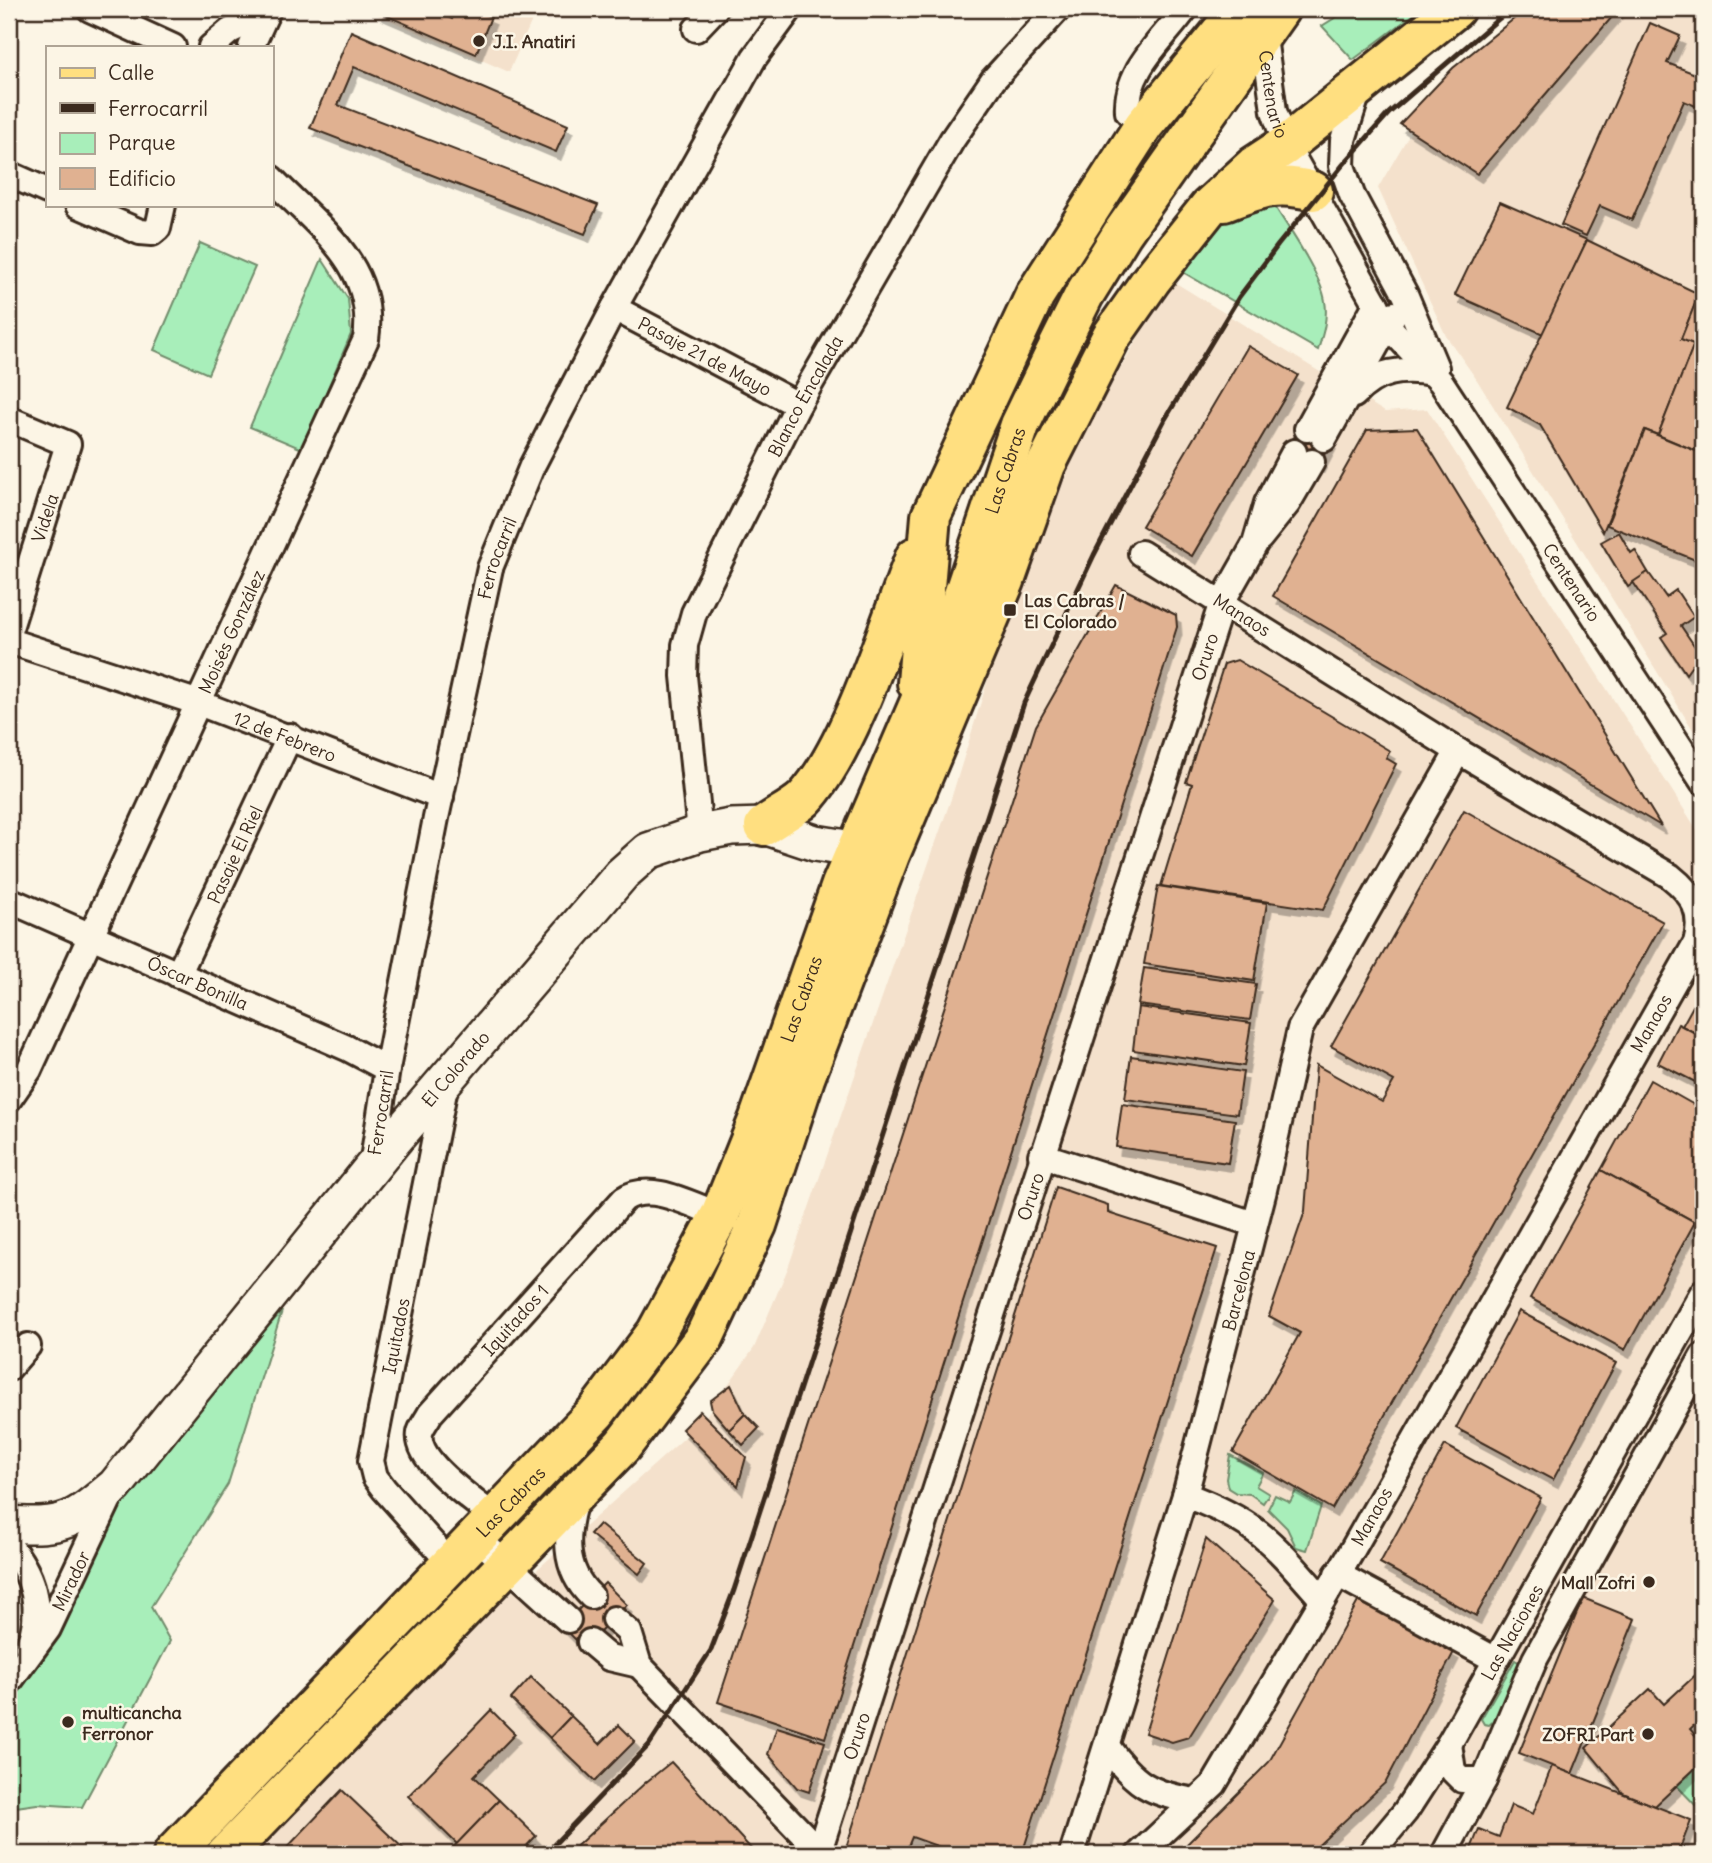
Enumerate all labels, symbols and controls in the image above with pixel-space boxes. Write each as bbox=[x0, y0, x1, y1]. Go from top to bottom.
place label: J.I. Anatiri bbox=[493, 30, 575, 53]
marker: J.I. Anatiri bbox=[471, 33, 487, 49]
legend bbox=[46, 46, 273, 206]
street label: Centenario bbox=[1254, 49, 1294, 141]
text: Calle bbox=[108, 59, 154, 86]
text: Ferrocarril bbox=[108, 95, 208, 122]
text: Parque bbox=[108, 129, 176, 156]
text: Edificio bbox=[108, 165, 176, 192]
street label: Pasaje 21 de Mayo bbox=[634, 311, 776, 401]
street label: Blanco Encalada bbox=[763, 331, 848, 461]
street label: Las Cabras bbox=[980, 424, 1030, 517]
street label: Videla bbox=[26, 491, 64, 545]
street label: Ferrocarril bbox=[472, 514, 521, 601]
street label: Centenario bbox=[1538, 539, 1606, 626]
street label: Moisés González bbox=[193, 566, 270, 697]
street label: Manaos bbox=[1209, 588, 1275, 642]
place label: Las Cabras / El Colorado bbox=[1024, 589, 1125, 633]
marker: Las Cabras / El Colorado bbox=[1002, 602, 1018, 618]
street label: Oruro bbox=[1186, 630, 1223, 684]
street label: 12 de Febrero bbox=[230, 706, 340, 767]
street label: Pasaje El Riel bbox=[202, 802, 267, 907]
street label: Óscar Bonilla bbox=[144, 950, 252, 1015]
street label: Las Cabras bbox=[775, 953, 827, 1045]
street label: Manaos bbox=[1625, 990, 1676, 1056]
street label: El Colorado bbox=[416, 1026, 494, 1111]
street label: Ferrocarril bbox=[362, 1069, 398, 1157]
street label: Oruro bbox=[1012, 1169, 1049, 1223]
street label: Barcelona bbox=[1217, 1247, 1260, 1333]
street label: Iquitados 1 bbox=[477, 1279, 553, 1361]
street label: Iquitados bbox=[377, 1296, 415, 1376]
street label: Las Cabras bbox=[471, 1461, 550, 1542]
street label: Manaos bbox=[1346, 1483, 1397, 1550]
street label: Mirador bbox=[47, 1546, 95, 1615]
place label: Mall Zofri bbox=[1561, 1571, 1635, 1594]
marker: Mall Zofri bbox=[1641, 1574, 1657, 1590]
street label: Las Naciones bbox=[1476, 1580, 1548, 1684]
place label: multicancha Ferronor bbox=[82, 1701, 182, 1745]
street label: Oruro bbox=[838, 1709, 875, 1763]
marker: multicancha Ferronor bbox=[60, 1714, 76, 1730]
place label: ZOFRI Part bbox=[1542, 1723, 1635, 1746]
marker: ZOFRI Part bbox=[1640, 1726, 1656, 1742]

